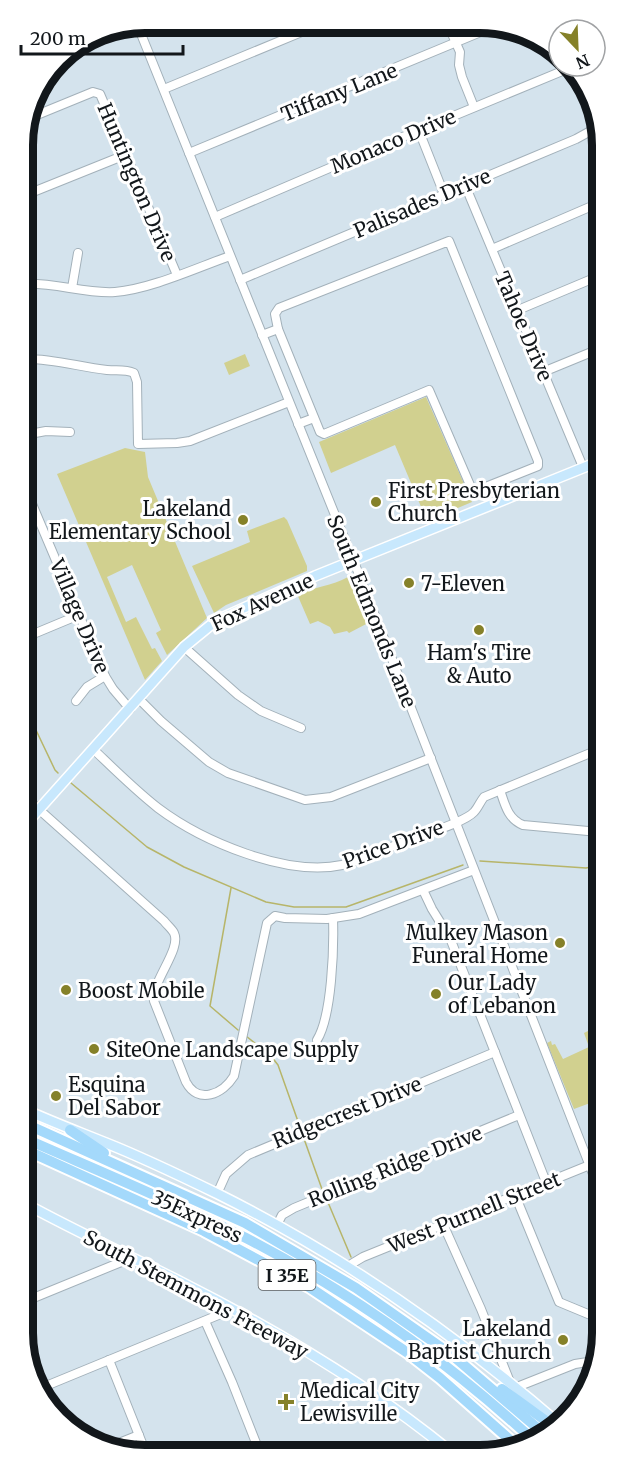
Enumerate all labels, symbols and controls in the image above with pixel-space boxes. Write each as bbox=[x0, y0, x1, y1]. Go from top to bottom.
scale bar bbox=[21, 18, 183, 56]
north arrow bbox=[547, 18, 607, 78]
text: 200 m bbox=[30, 27, 86, 50]
text: N bbox=[573, 50, 593, 74]
street label: Tiffany Lane bbox=[277, 57, 401, 127]
street label: Huntington Drive bbox=[92, 99, 182, 265]
street label: Monaco Drive bbox=[327, 103, 459, 179]
street label: Palisades Drive bbox=[350, 163, 494, 243]
street label: Tahoe Drive bbox=[490, 267, 558, 385]
place label: First Presbyterian Church bbox=[388, 478, 560, 526]
marker: First Presbyterian Church bbox=[369, 495, 383, 509]
place label: Lakeland Elementary School bbox=[49, 496, 231, 544]
street label: South Edmonds Lane bbox=[322, 511, 422, 711]
marker: Lakeland Elementary School bbox=[236, 513, 250, 527]
street label: Village Drive bbox=[44, 554, 115, 677]
street label: Fox Avenue bbox=[207, 568, 317, 636]
place label: 7-Eleven bbox=[421, 571, 505, 596]
marker: 7-Eleven bbox=[402, 576, 416, 590]
marker: Ham's Tire & Auto bbox=[472, 623, 486, 637]
place label: Ham's Tire & Auto bbox=[427, 640, 531, 688]
street label: Price Drive bbox=[339, 814, 447, 874]
place label: Mulkey Mason Funeral Home bbox=[406, 920, 548, 968]
marker: Mulkey Mason Funeral Home bbox=[553, 936, 567, 950]
place label: Our Lady of Lebanon bbox=[448, 970, 556, 1018]
place label: Boost Mobile bbox=[78, 978, 204, 1003]
marker: Boost Mobile bbox=[59, 983, 73, 997]
marker: Our Lady of Lebanon bbox=[429, 987, 443, 1001]
place label: SiteOne Landscape Supply bbox=[106, 1037, 359, 1062]
marker: SiteOne Landscape Supply bbox=[87, 1042, 101, 1056]
street label: Ridgecrest Drive bbox=[269, 1071, 425, 1153]
place label: Esquina Del Sabor bbox=[68, 1072, 161, 1120]
marker: Esquina Del Sabor bbox=[49, 1089, 63, 1103]
street label: Rolling Ridge Drive bbox=[304, 1120, 486, 1212]
street label: West Purnell Street bbox=[383, 1166, 564, 1259]
street label: 35Express bbox=[148, 1184, 246, 1248]
street label: South Stemmons Freeway bbox=[79, 1224, 313, 1364]
road number: I 35E bbox=[258, 1260, 316, 1290]
place label: Lakeland Baptist Church bbox=[408, 1316, 551, 1364]
marker: Lakeland Baptist Church bbox=[556, 1333, 570, 1347]
place label: Medical City Lewisville bbox=[300, 1378, 420, 1426]
marker: Medical City Lewisville bbox=[277, 1393, 295, 1411]

